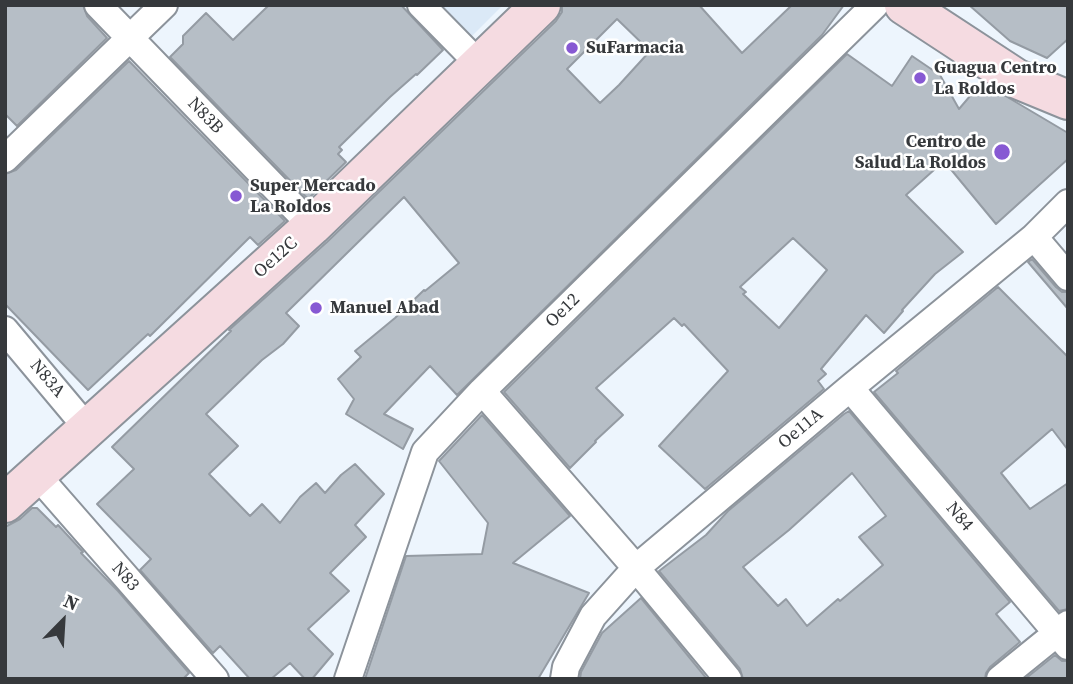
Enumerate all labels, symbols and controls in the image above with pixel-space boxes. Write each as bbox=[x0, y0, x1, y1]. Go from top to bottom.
place label: SuFarmacia bbox=[586, 37, 684, 59]
marker: SuFarmacia bbox=[564, 40, 580, 56]
place label: Guagua Centro La Roldos bbox=[934, 57, 1057, 100]
marker: Guagua Centro La Roldos bbox=[912, 70, 928, 86]
street label: N83B bbox=[182, 93, 228, 139]
place label: Centro de Salud La Roldos bbox=[855, 131, 986, 174]
marker: Centro de Salud La Roldos bbox=[992, 142, 1012, 162]
place label: Super Mercado La Roldos bbox=[250, 175, 376, 218]
marker: Super Mercado La Roldos bbox=[228, 188, 244, 204]
street label: Oe12C bbox=[250, 233, 302, 283]
street label: Oe12 bbox=[541, 289, 585, 333]
place label: Manuel Abad bbox=[330, 297, 439, 319]
marker: Manuel Abad bbox=[308, 300, 324, 316]
street label: N83A bbox=[25, 356, 69, 402]
street label: Oe11A bbox=[774, 404, 828, 454]
street label: N84 bbox=[941, 498, 977, 536]
street label: N83 bbox=[107, 558, 143, 596]
north arrow bbox=[28, 586, 98, 656]
text: N bbox=[60, 587, 83, 617]

